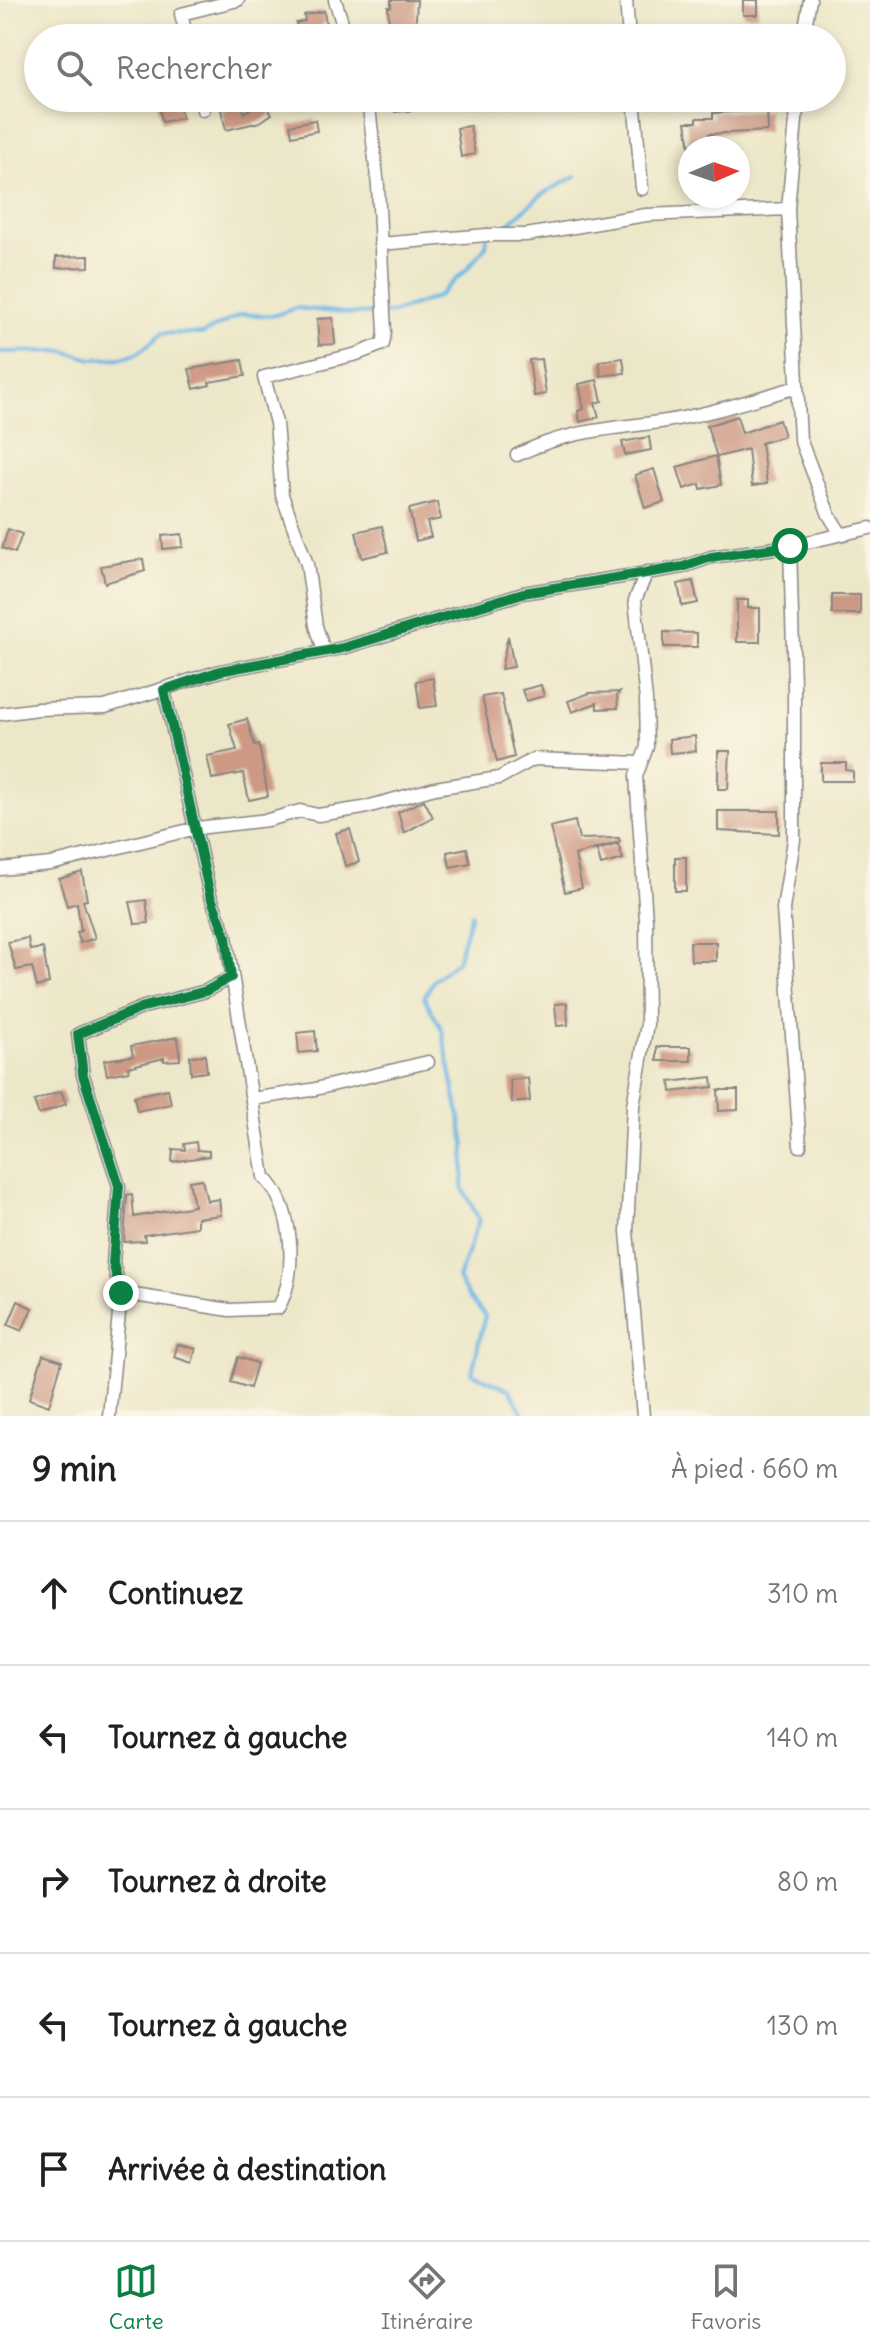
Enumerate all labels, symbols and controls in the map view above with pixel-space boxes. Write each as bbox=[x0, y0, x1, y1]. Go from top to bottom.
search box bbox=[24, 24, 846, 112]
icon: search bbox=[52, 46, 96, 90]
text: Rechercher bbox=[116, 49, 272, 87]
north arrow bbox=[678, 136, 750, 208]
route start bbox=[772, 528, 808, 564]
route end bbox=[103, 1275, 139, 1311]
text: 9 min bbox=[32, 1447, 117, 1490]
text: À pied · 660 m bbox=[671, 1452, 838, 1485]
icon: ahead bbox=[32, 1571, 76, 1615]
text: Continuez bbox=[108, 1574, 243, 1612]
text: 310 m bbox=[767, 1577, 838, 1610]
icon: left bbox=[32, 1715, 76, 1759]
text: Tournez à gauche bbox=[108, 1718, 348, 1756]
text: 140 m bbox=[767, 1721, 838, 1754]
icon: right bbox=[32, 1859, 76, 1903]
text: Tournez à droite bbox=[108, 1862, 327, 1900]
text: 80 m bbox=[777, 1865, 838, 1898]
icon: left bbox=[32, 2003, 76, 2047]
text: Tournez à gauche bbox=[108, 2006, 348, 2044]
text: 130 m bbox=[767, 2009, 838, 2042]
icon: arrive bbox=[32, 2147, 76, 2191]
text: Arrivée à destination bbox=[108, 2150, 386, 2188]
tab: Carte bbox=[109, 2259, 164, 2335]
tab: Itinéraire bbox=[381, 2259, 473, 2335]
tab: Favoris bbox=[690, 2259, 761, 2335]

